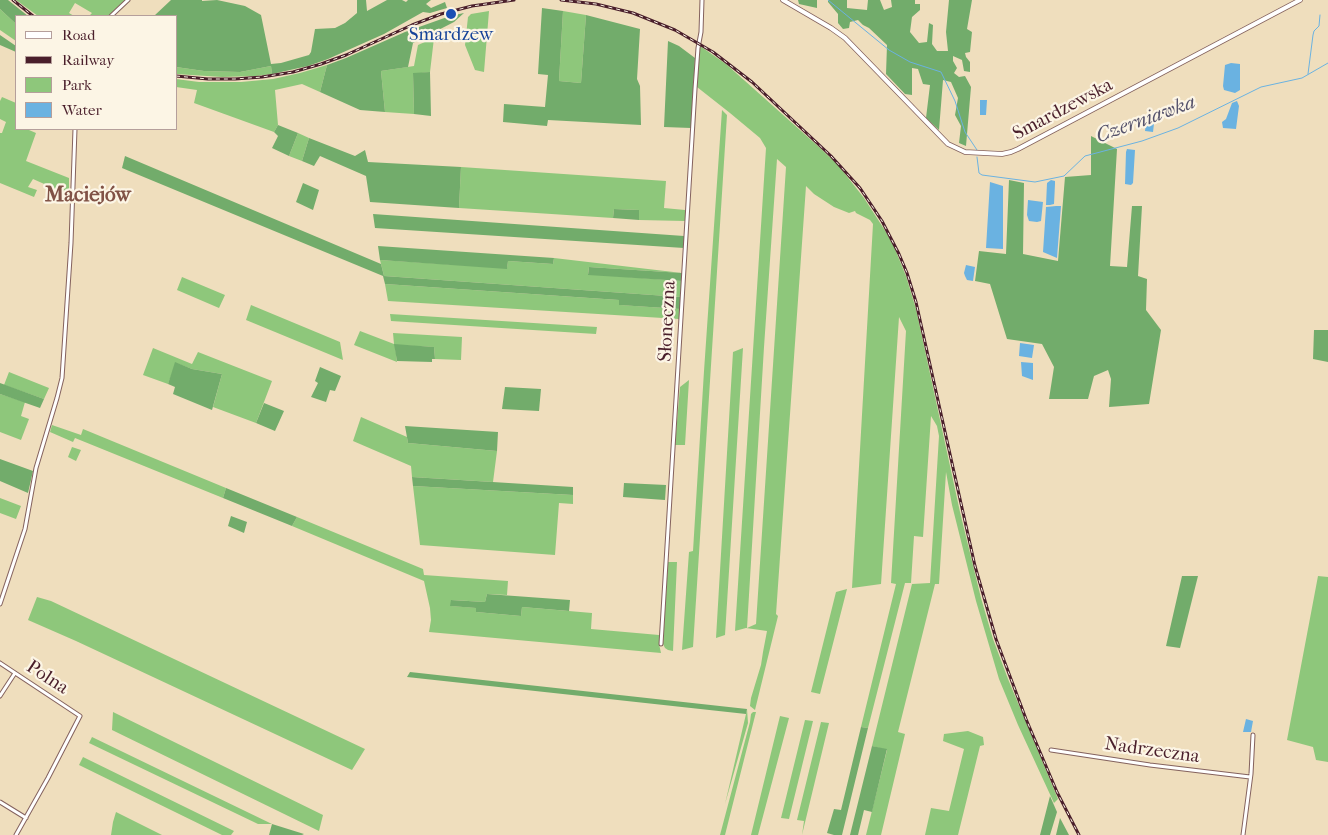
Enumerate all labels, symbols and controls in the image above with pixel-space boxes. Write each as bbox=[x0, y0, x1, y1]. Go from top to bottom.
marker: Smardzew bbox=[444, 7, 458, 21]
legend bbox=[15, 15, 178, 130]
place label: Smardzew bbox=[409, 24, 493, 46]
text: Road bbox=[62, 26, 95, 44]
text: Railway bbox=[62, 51, 114, 69]
street label: Smardzewska bbox=[1009, 74, 1117, 146]
text: Park bbox=[62, 76, 92, 94]
water label: Czerniawka bbox=[1093, 91, 1199, 149]
text: Water bbox=[62, 101, 102, 119]
district label: Maciejów bbox=[45, 183, 131, 209]
street label: Słoneczna bbox=[654, 280, 682, 362]
street label: Polna bbox=[22, 656, 72, 700]
street label: Nadrzeczna bbox=[1103, 733, 1201, 769]

